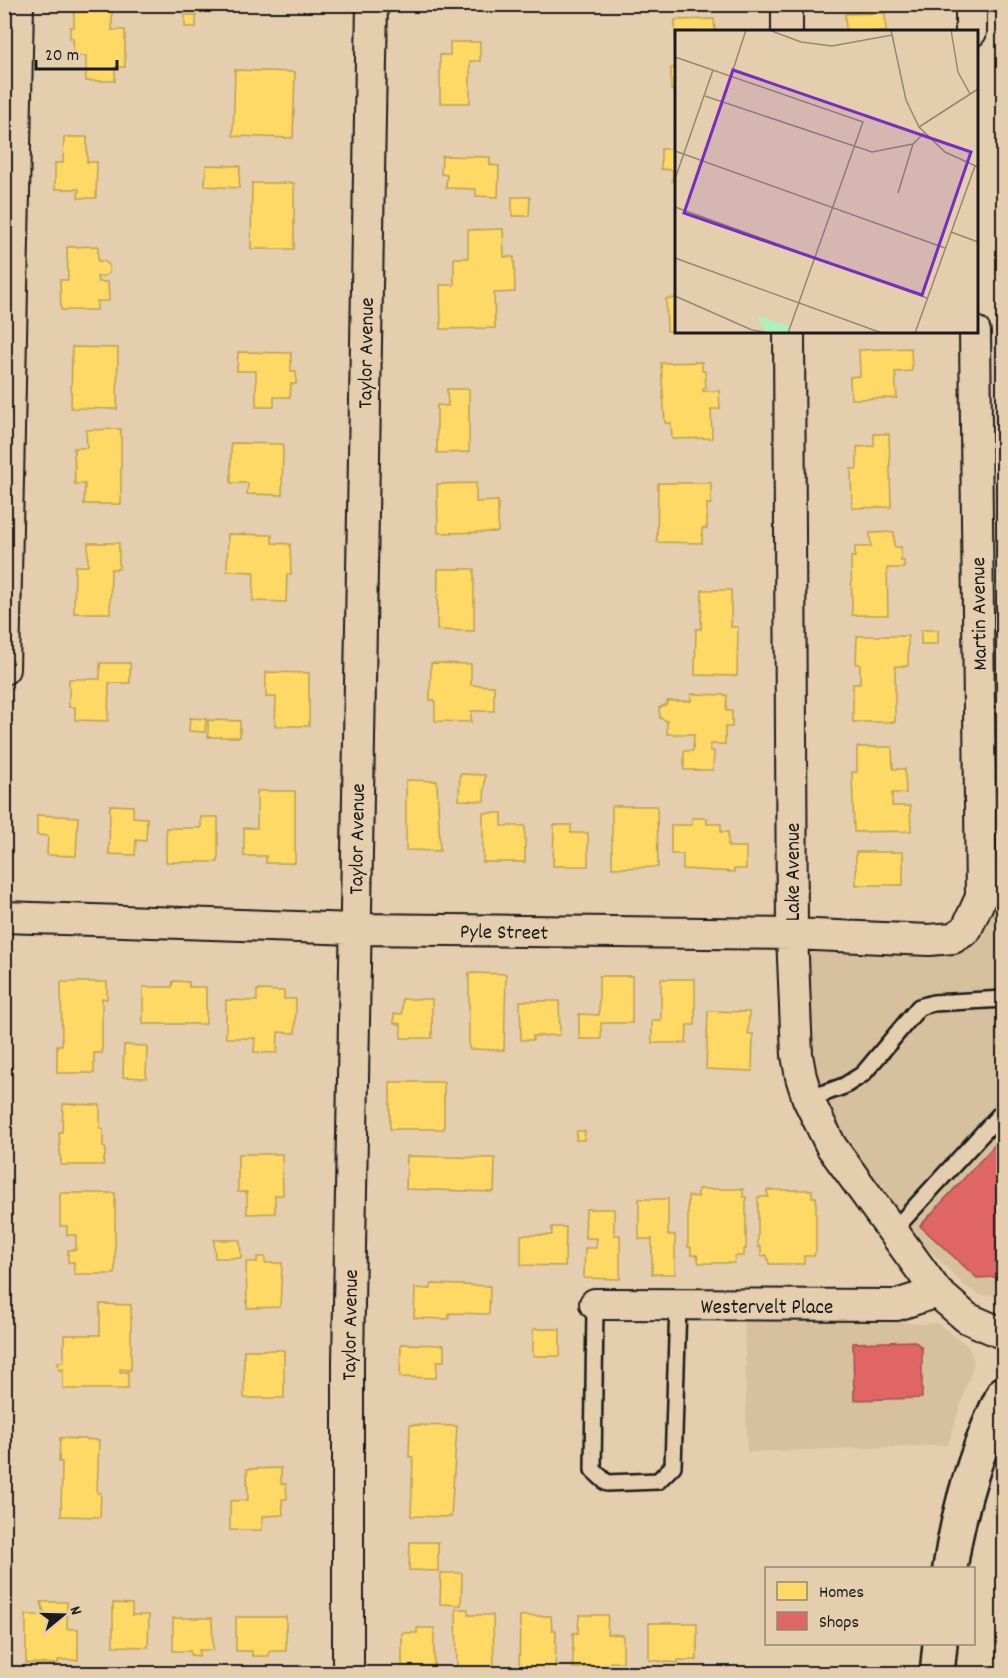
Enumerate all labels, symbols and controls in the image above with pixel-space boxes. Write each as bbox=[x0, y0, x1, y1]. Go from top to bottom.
inset map bbox=[675, 30, 978, 333]
scale bar bbox=[36, 33, 117, 71]
text: 20 m bbox=[45, 44, 79, 69]
street label: Taylor Avenue bbox=[352, 297, 384, 409]
street label: Martin Avenue bbox=[965, 557, 997, 671]
street label: Taylor Avenue bbox=[343, 783, 375, 895]
street label: Lake Avenue bbox=[780, 823, 810, 921]
street label: Pyle Street bbox=[460, 918, 549, 950]
street label: Taylor Avenue bbox=[336, 1269, 368, 1381]
street label: Westervelt Place bbox=[701, 1294, 833, 1324]
legend bbox=[765, 1567, 975, 1645]
text: Homes bbox=[819, 1581, 864, 1606]
north arrow bbox=[33, 1585, 93, 1645]
text: N bbox=[63, 1603, 87, 1619]
text: Shops bbox=[819, 1611, 859, 1636]

